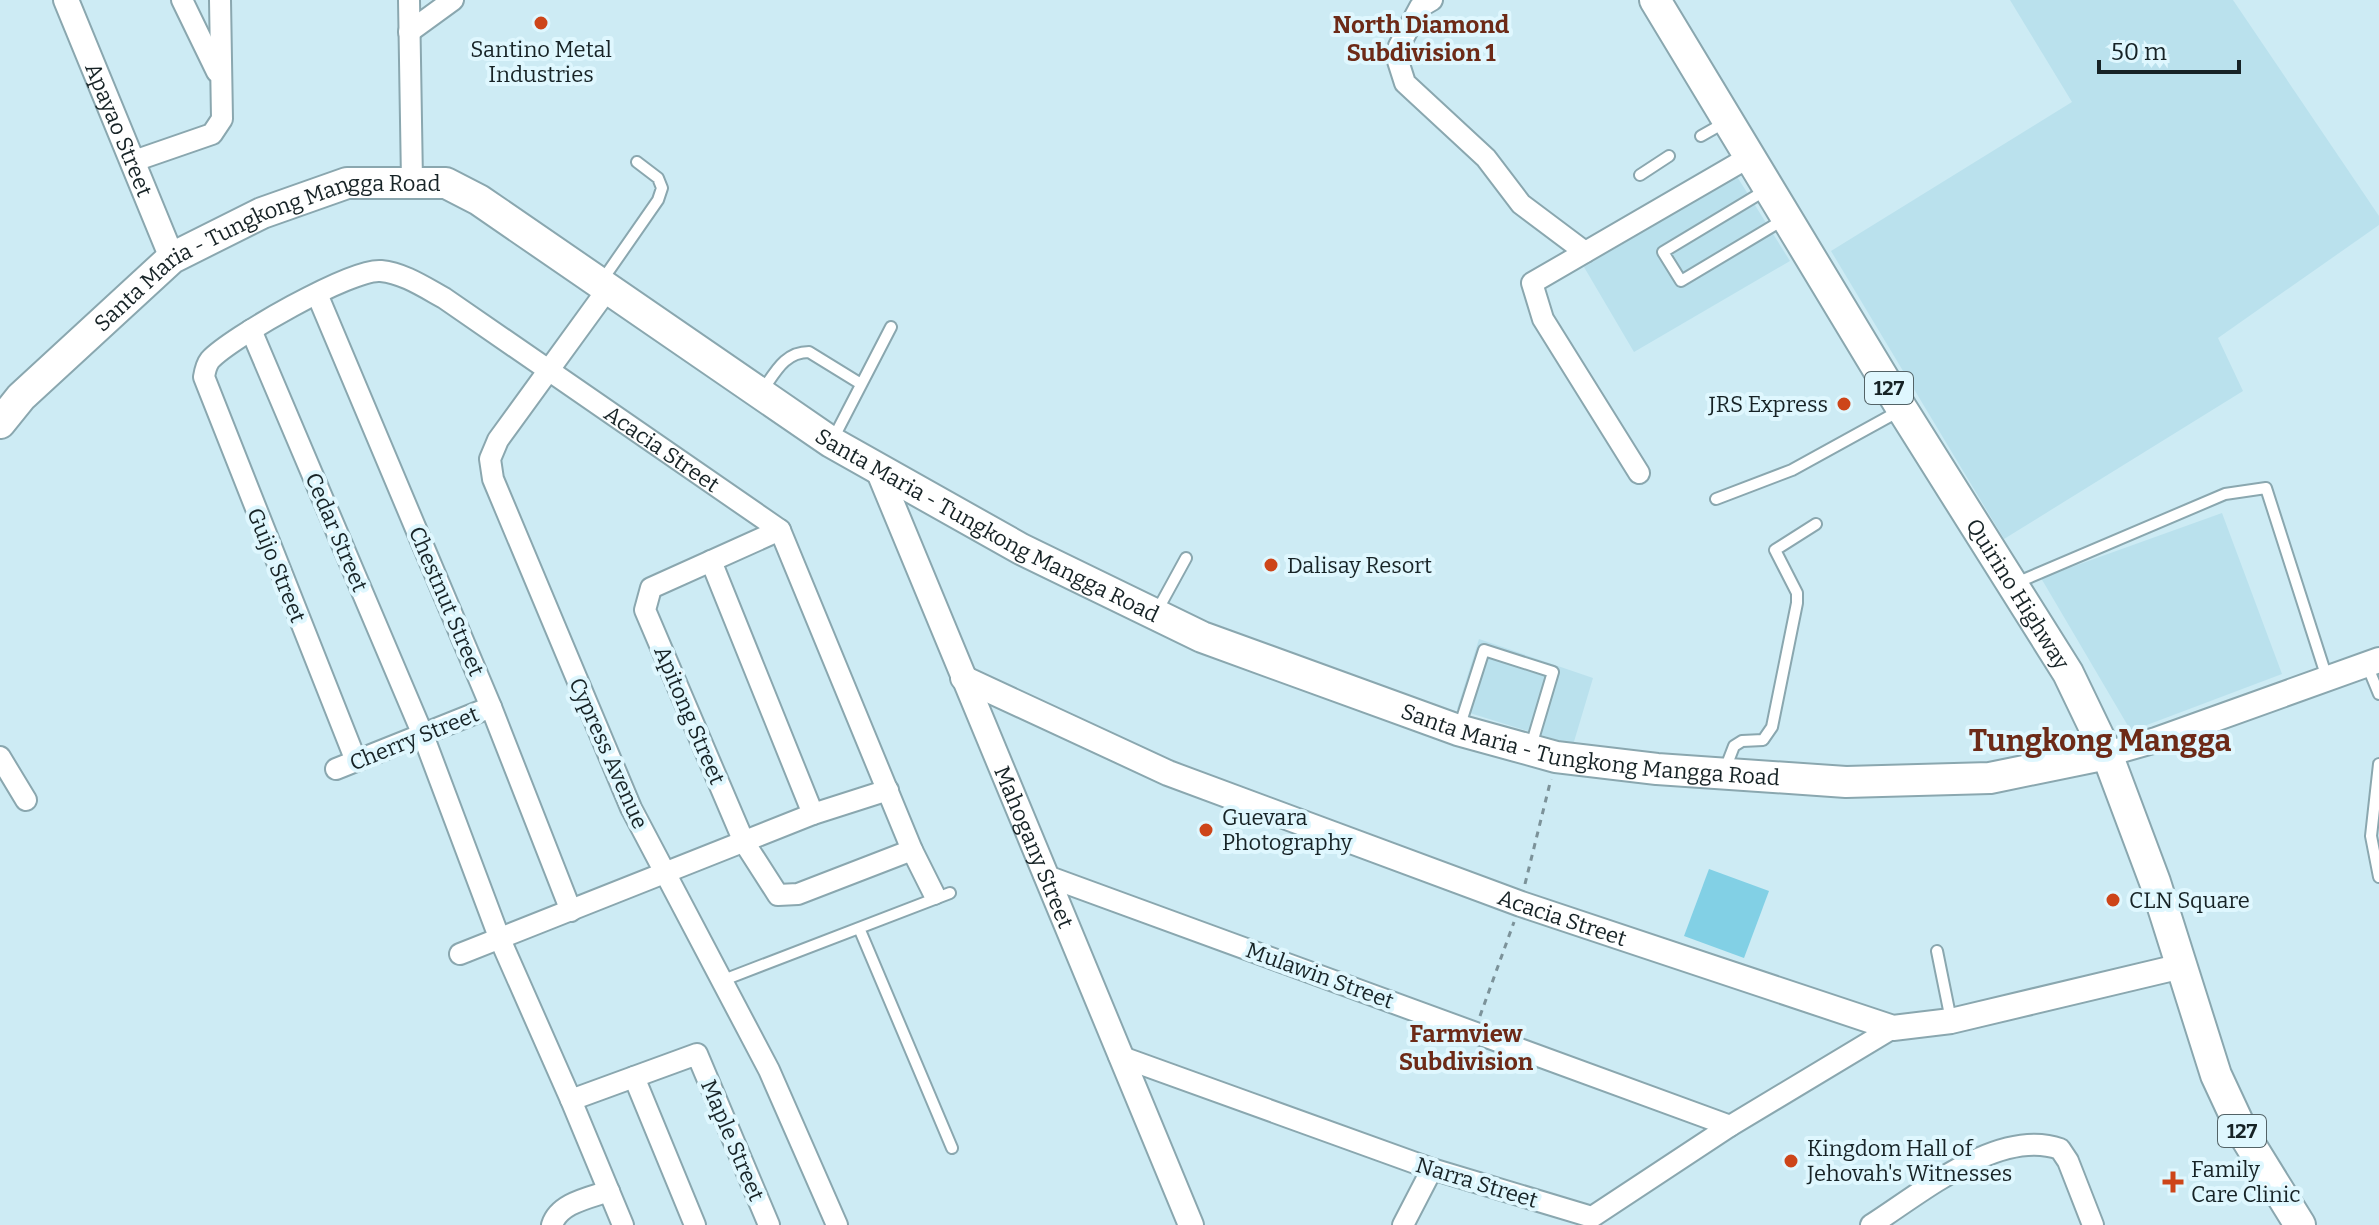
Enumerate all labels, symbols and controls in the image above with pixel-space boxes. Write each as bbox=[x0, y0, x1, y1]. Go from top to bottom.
district label: North Diamond Subdivision 1 bbox=[1333, 11, 1510, 67]
marker: Santino Metal Industries bbox=[532, 14, 550, 32]
scale bar bbox=[2099, 24, 2239, 74]
place label: Santino Metal Industries bbox=[470, 36, 612, 88]
text: 50 m bbox=[2111, 38, 2167, 66]
street label: Apayao Street bbox=[79, 59, 158, 201]
street label: Santa Maria - Tungkong Mangga Road bbox=[88, 170, 440, 337]
road number: 127 bbox=[1865, 372, 1913, 404]
place label: JRS Express bbox=[1708, 391, 1828, 418]
marker: JRS Express bbox=[1835, 395, 1853, 413]
street label: Acacia Street bbox=[599, 400, 725, 498]
street label: Santa Maria - Tungkong Mangga Road bbox=[810, 422, 1164, 628]
street label: Cedar Street bbox=[299, 469, 374, 596]
street label: Guijo Street bbox=[241, 504, 312, 627]
street label: Quirino Highway bbox=[1960, 514, 2075, 675]
street label: Chestnut Street bbox=[403, 522, 490, 680]
place label: Dalisay Resort bbox=[1287, 552, 1432, 579]
marker: Dalisay Resort bbox=[1262, 556, 1280, 574]
street label: Apitong Street bbox=[648, 642, 731, 789]
street label: Cypress Avenue bbox=[563, 674, 654, 833]
street label: Santa Maria - Tungkong Mangga Road bbox=[1397, 698, 1781, 791]
street label: Cherry Street bbox=[346, 700, 483, 777]
district label: Tungkong Mangga bbox=[1969, 723, 2232, 759]
street label: Mahogany Street bbox=[988, 762, 1079, 932]
place label: Guevara Photography bbox=[1222, 804, 1353, 856]
marker: Guevara Photography bbox=[1197, 821, 1215, 839]
street label: Acacia Street bbox=[1494, 884, 1630, 952]
place label: CLN Square bbox=[2129, 887, 2250, 914]
marker: CLN Square bbox=[2104, 891, 2122, 909]
street label: Mulawin Street bbox=[1242, 936, 1397, 1015]
district label: Farmview Subdivision bbox=[1399, 1020, 1534, 1076]
street label: Maple Street bbox=[695, 1075, 770, 1205]
road number: 127 bbox=[2218, 1115, 2266, 1147]
place label: Kingdom Hall of Jehovah's Witnesses bbox=[1806, 1135, 2012, 1187]
street label: Narra Street bbox=[1413, 1151, 1541, 1214]
marker: Kingdom Hall of Jehovah's Witnesses bbox=[1782, 1152, 1800, 1170]
place label: Family Care Clinic bbox=[2191, 1156, 2301, 1208]
marker: Family Care Clinic bbox=[2162, 1171, 2184, 1193]

